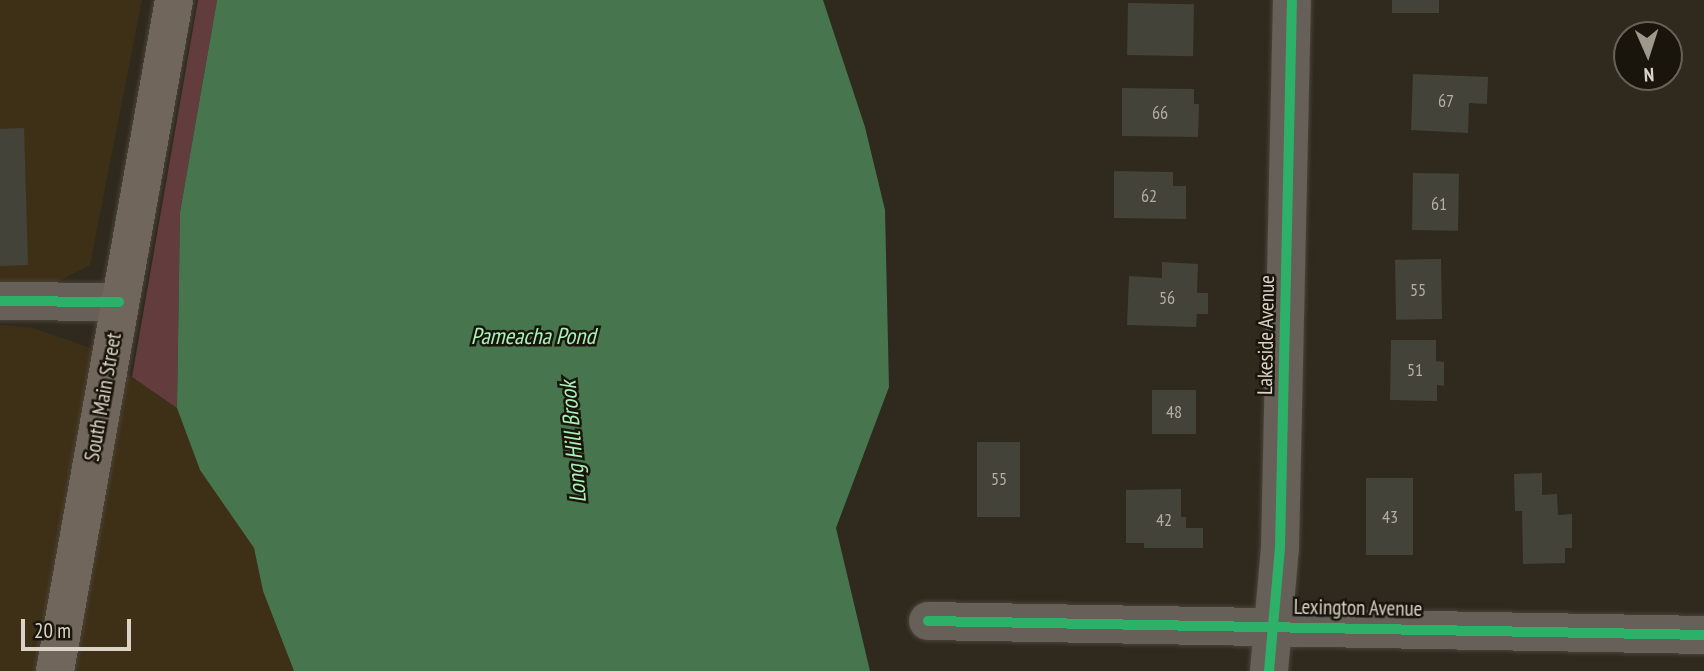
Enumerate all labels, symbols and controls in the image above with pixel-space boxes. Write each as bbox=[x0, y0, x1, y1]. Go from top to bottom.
north arrow bbox=[1613, 21, 1683, 91]
text: N bbox=[1643, 63, 1655, 87]
house number: 67 bbox=[1438, 90, 1454, 112]
house number: 66 bbox=[1152, 102, 1168, 124]
house number: 62 bbox=[1141, 185, 1157, 207]
house number: 61 bbox=[1431, 193, 1447, 215]
street label: Lakeside Avenue bbox=[1252, 275, 1280, 395]
house number: 55 bbox=[1410, 279, 1426, 301]
house number: 56 bbox=[1159, 287, 1175, 309]
water label: Pameacha Pond bbox=[471, 322, 595, 350]
street label: South Main Street bbox=[79, 331, 127, 463]
house number: 51 bbox=[1407, 359, 1423, 381]
water label: Long Hill Brook bbox=[554, 380, 592, 504]
house number: 48 bbox=[1166, 401, 1182, 423]
house number: 55 bbox=[991, 468, 1007, 490]
house number: 43 bbox=[1382, 506, 1398, 528]
house number: 42 bbox=[1156, 509, 1172, 531]
street label: Lexington Avenue bbox=[1293, 594, 1423, 622]
scale bar bbox=[24, 604, 135, 648]
text: 20 m bbox=[34, 617, 71, 644]

